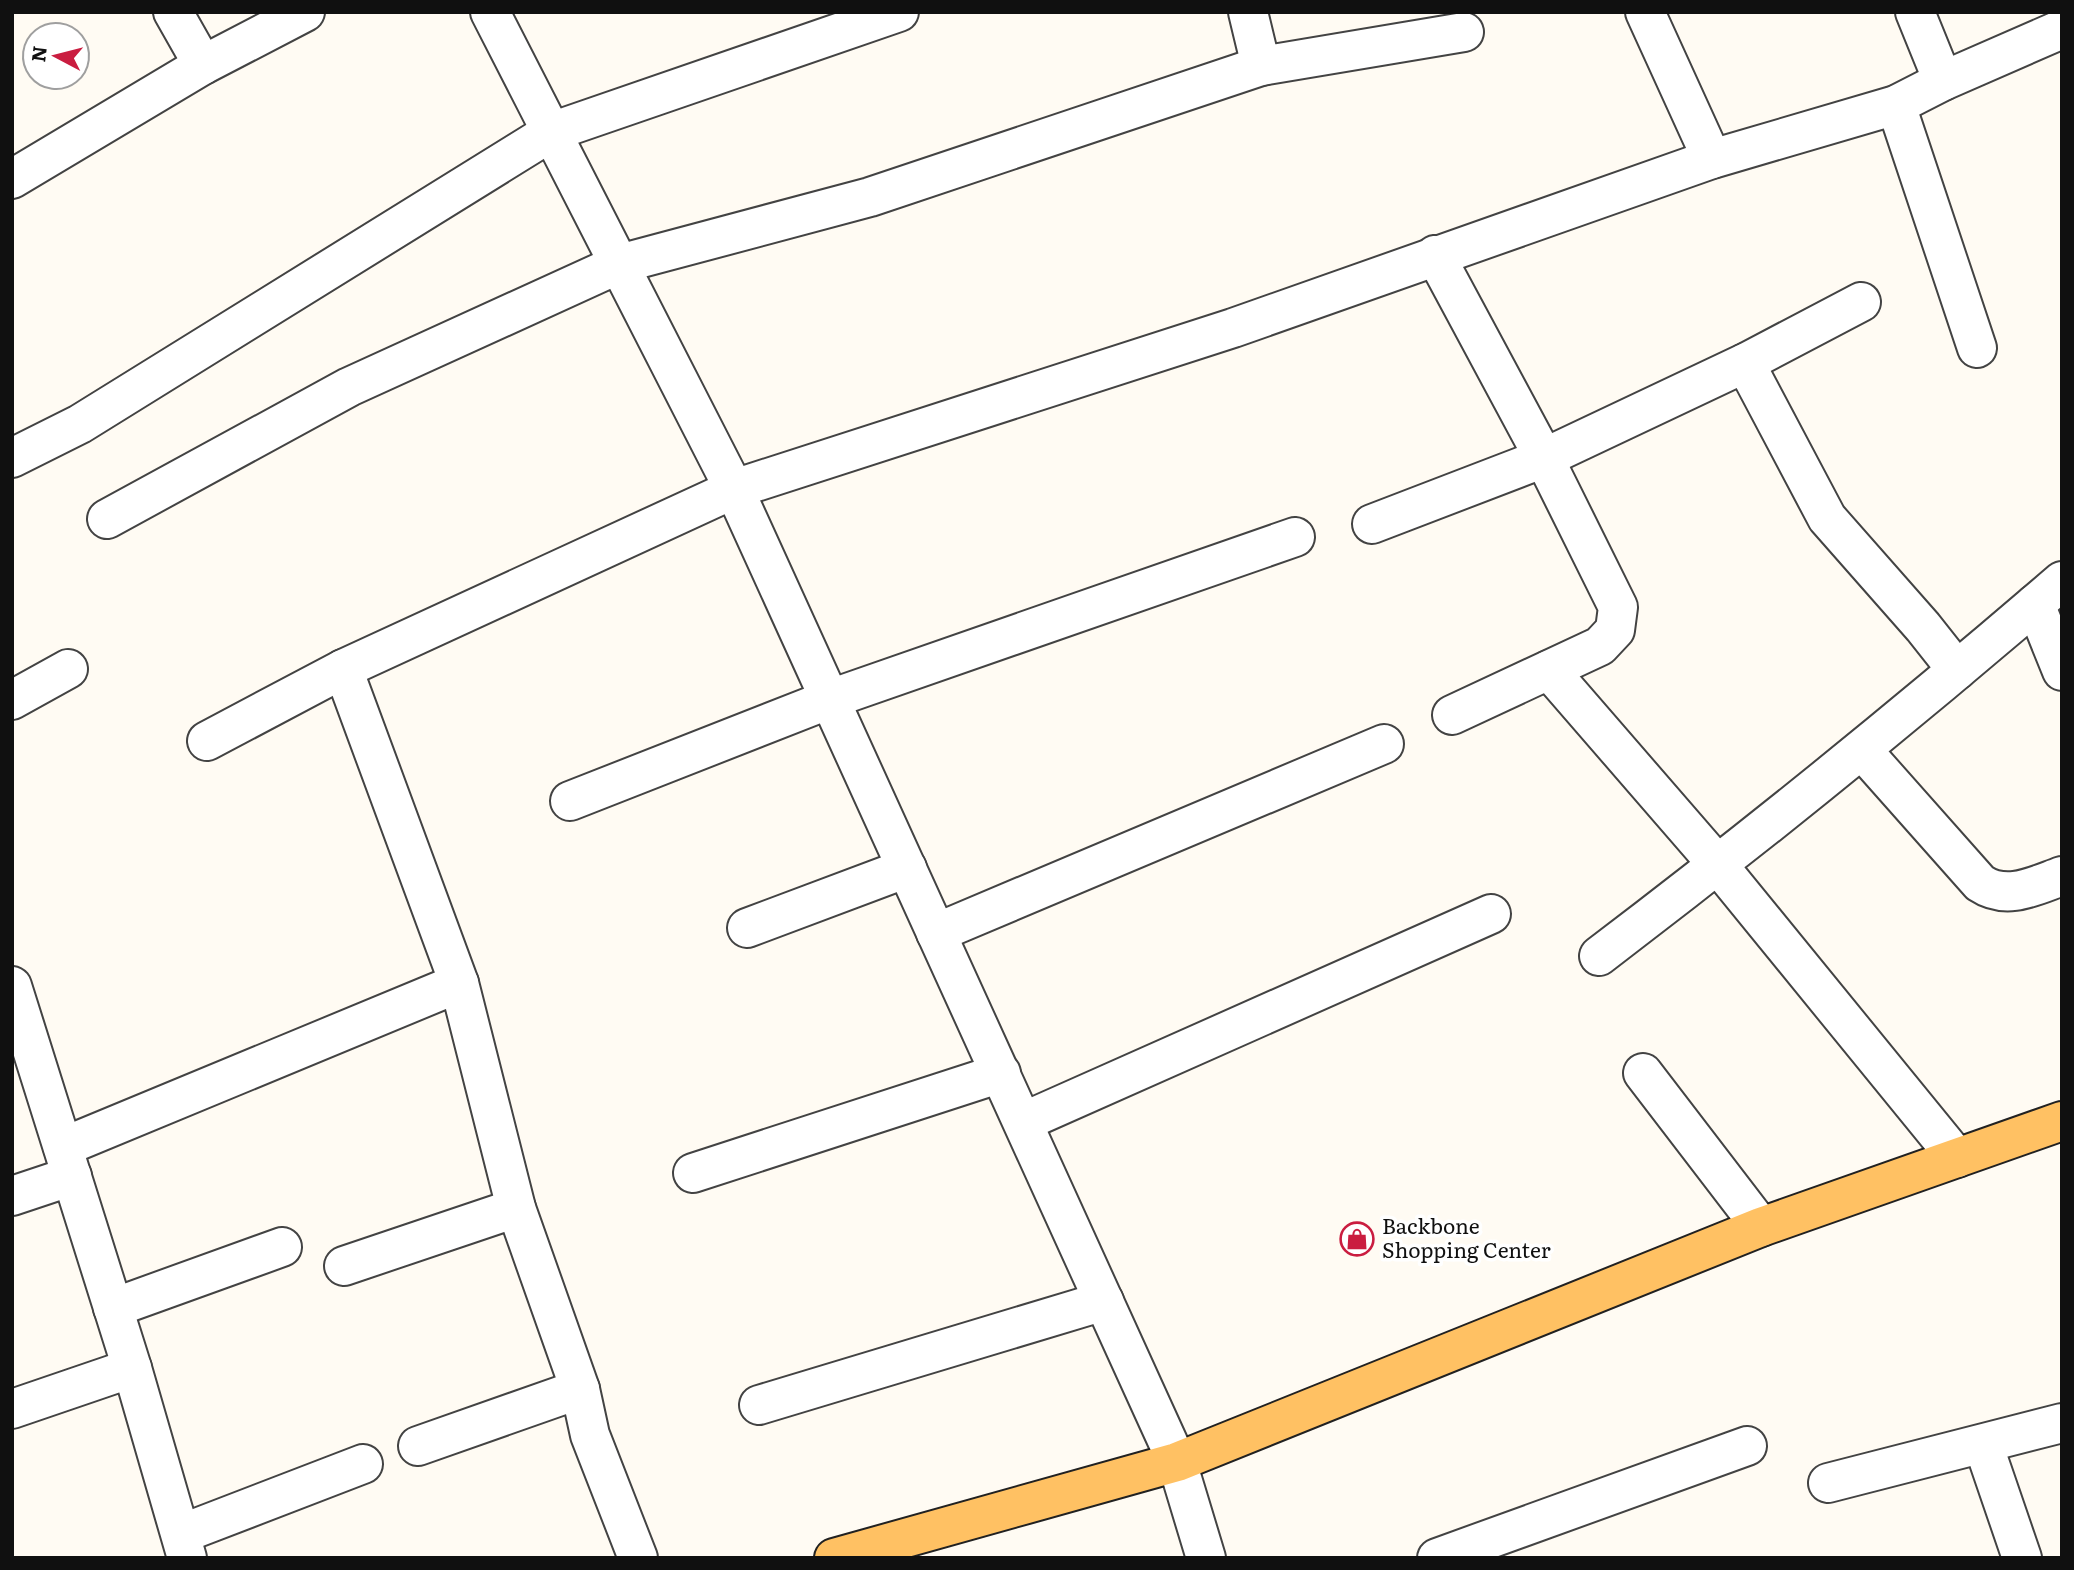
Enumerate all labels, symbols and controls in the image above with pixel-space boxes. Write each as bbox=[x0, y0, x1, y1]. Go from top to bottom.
north arrow bbox=[21, 21, 91, 91]
text: N bbox=[23, 44, 53, 63]
place label: Backbone Shopping Center bbox=[1382, 1209, 1551, 1264]
shop icon: Backbone Shopping Center bbox=[1338, 1220, 1376, 1258]

